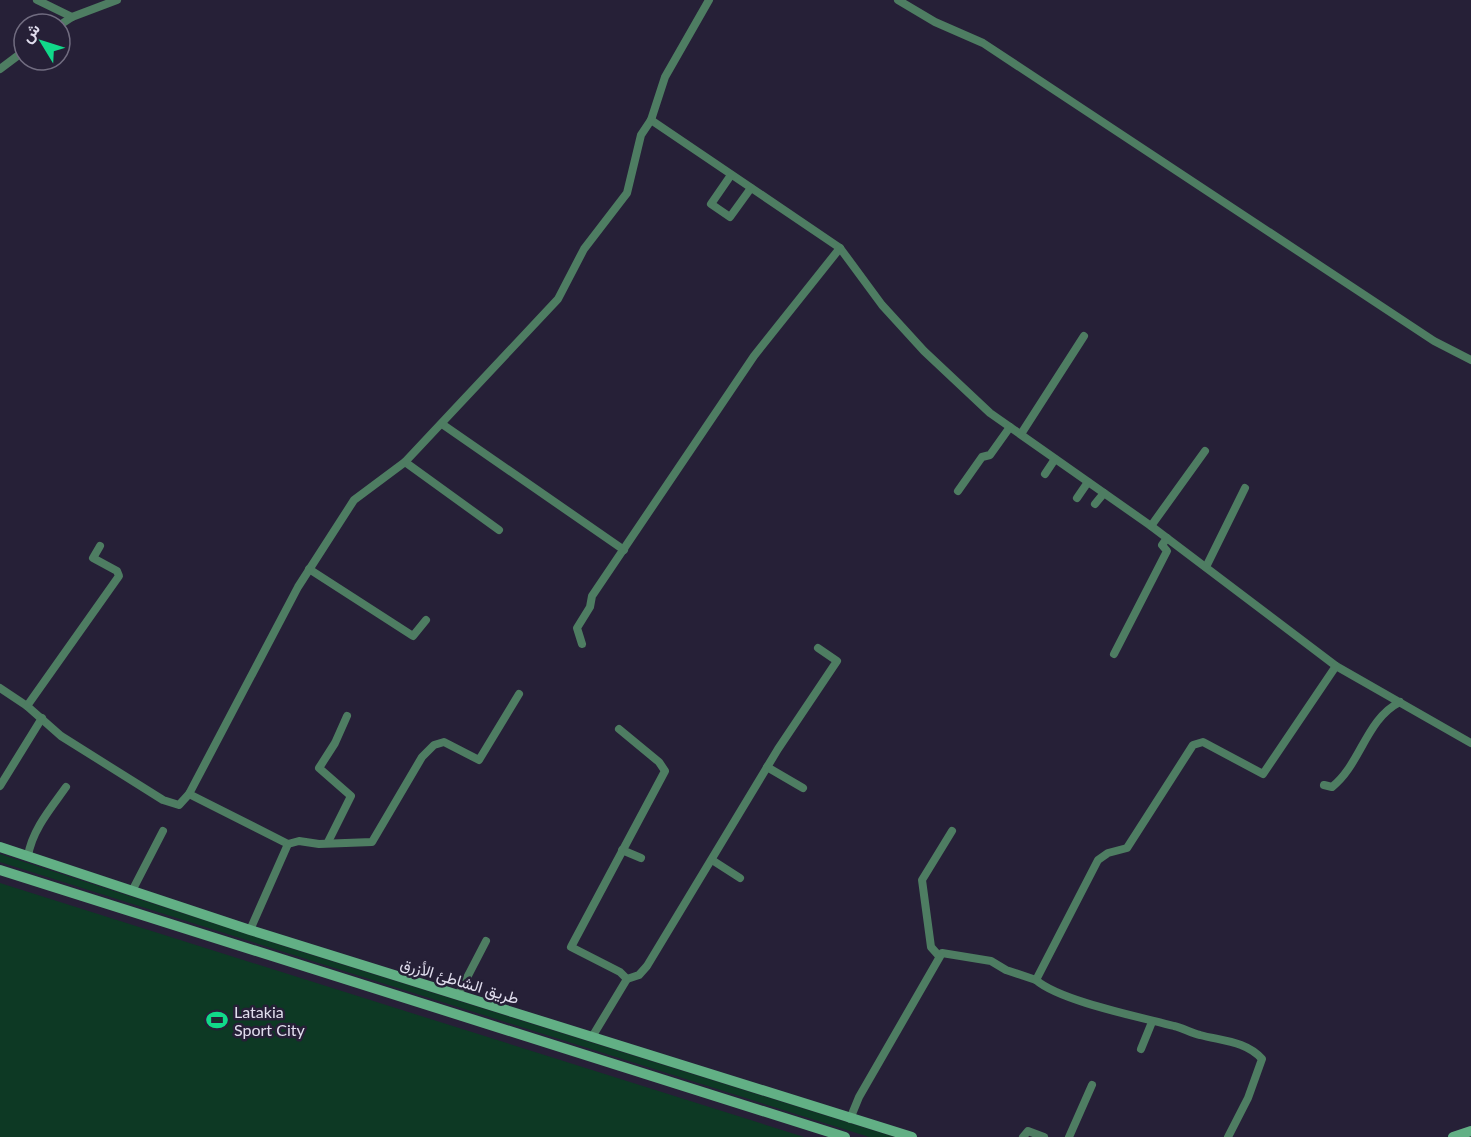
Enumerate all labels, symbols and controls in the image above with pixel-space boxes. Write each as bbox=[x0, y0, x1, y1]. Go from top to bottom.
north arrow bbox=[12, 12, 72, 72]
text: ش bbox=[16, 19, 44, 47]
street label: طريق الشاطئ الأزرق bbox=[398, 953, 522, 1009]
place label: Latakia Sport City bbox=[234, 1002, 305, 1039]
sports icon: Latakia Sport City bbox=[205, 1008, 229, 1032]

